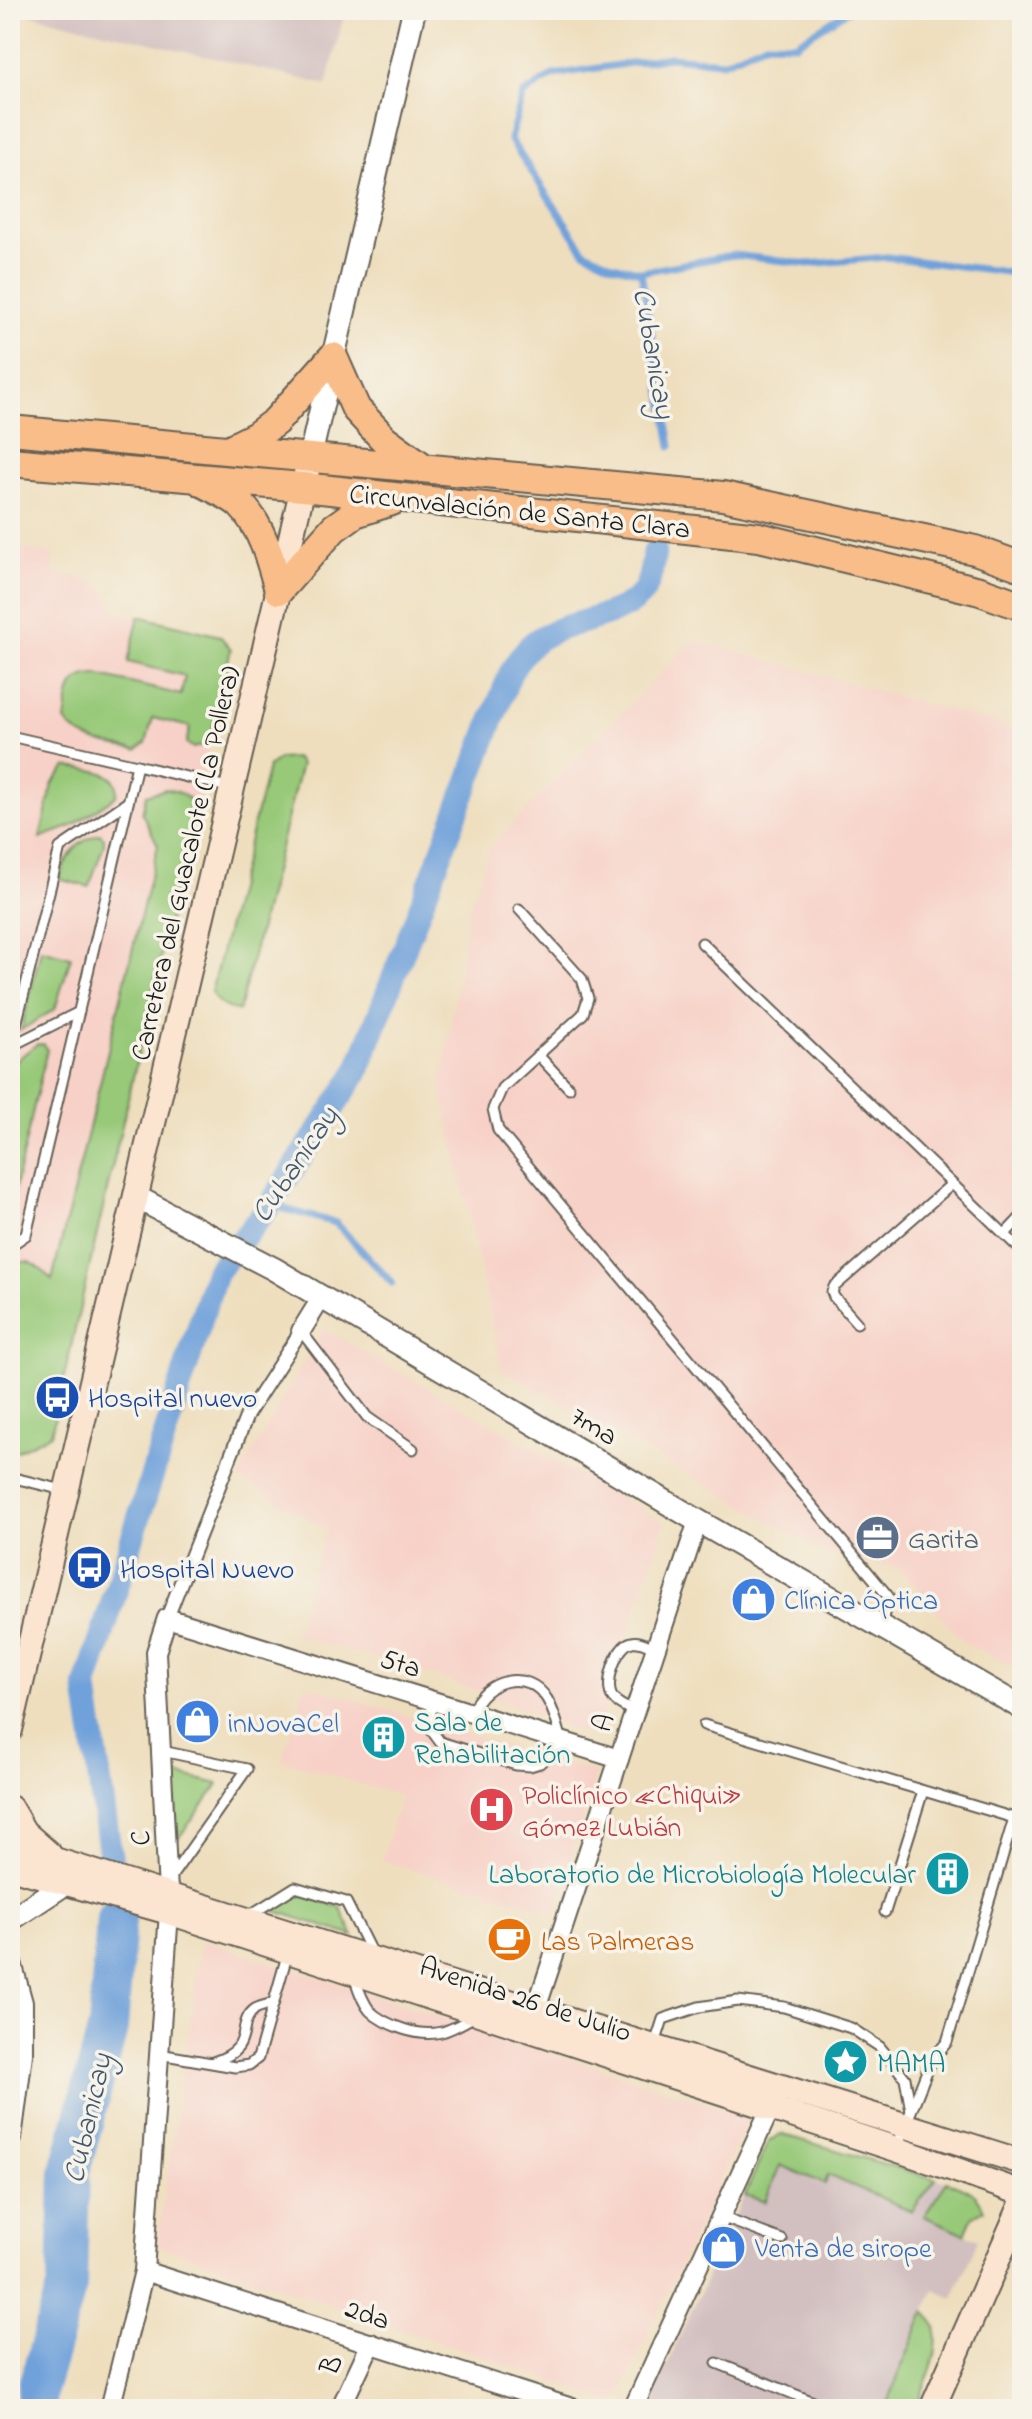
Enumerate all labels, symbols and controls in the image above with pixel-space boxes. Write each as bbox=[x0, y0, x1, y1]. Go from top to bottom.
water label: Cubanicay bbox=[619, 285, 685, 423]
street label: Circunvalación de Santa Clara bbox=[347, 475, 692, 552]
street label: Carretera del Guacalote (La Pollera) bbox=[122, 662, 253, 1065]
water label: Cubanicay bbox=[241, 1098, 352, 1233]
bus stop icon: Hospital nuevo bbox=[33, 1373, 81, 1421]
place label: Hospital nuevo bbox=[88, 1380, 257, 1421]
street label: 7ma bbox=[562, 1398, 624, 1458]
office icon: Garita bbox=[853, 1514, 901, 1562]
place label: Garita bbox=[908, 1521, 979, 1562]
bus stop icon: Hospital Nuevo bbox=[65, 1544, 113, 1592]
place label: Hospital Nuevo bbox=[120, 1551, 294, 1592]
shop icon: Clínica Óptica bbox=[729, 1575, 777, 1623]
place label: Clínica Óptica bbox=[784, 1582, 938, 1623]
street label: 5ta bbox=[375, 1640, 425, 1691]
shop icon: inNovaCel bbox=[173, 1698, 221, 1746]
place label: Sala de Rehabilitación bbox=[414, 1704, 570, 1777]
place label: inNovaCel bbox=[228, 1705, 339, 1746]
street label: A bbox=[583, 1708, 628, 1738]
building icon: Sala de Rehabilitación bbox=[359, 1713, 407, 1761]
place label: Policlínico «Chiqui» Gómez Lubián bbox=[522, 1777, 741, 1850]
hospital icon: Policlínico «Chiqui» Gómez Lubián bbox=[467, 1786, 515, 1834]
street label: C bbox=[122, 1829, 163, 1847]
building icon: Laboratorio de Microbiología Molecular bbox=[923, 1849, 971, 1897]
place label: Laboratorio de Microbiología Molecular bbox=[489, 1856, 916, 1897]
cafe icon: Las Palmeras bbox=[486, 1916, 534, 1964]
place label: Las Palmeras bbox=[541, 1923, 694, 1964]
street label: Avenida 26 de Julio bbox=[414, 1948, 636, 2055]
place icon: MAMA bbox=[822, 2038, 870, 2086]
place label: MAMA bbox=[877, 2045, 946, 2086]
water label: Cubanicay bbox=[54, 2049, 126, 2188]
shop icon: Venta de sirope bbox=[700, 2223, 748, 2271]
place label: Venta de sirope bbox=[754, 2230, 932, 2271]
street label: 2da bbox=[339, 2290, 395, 2343]
street label: B bbox=[310, 2348, 356, 2384]

